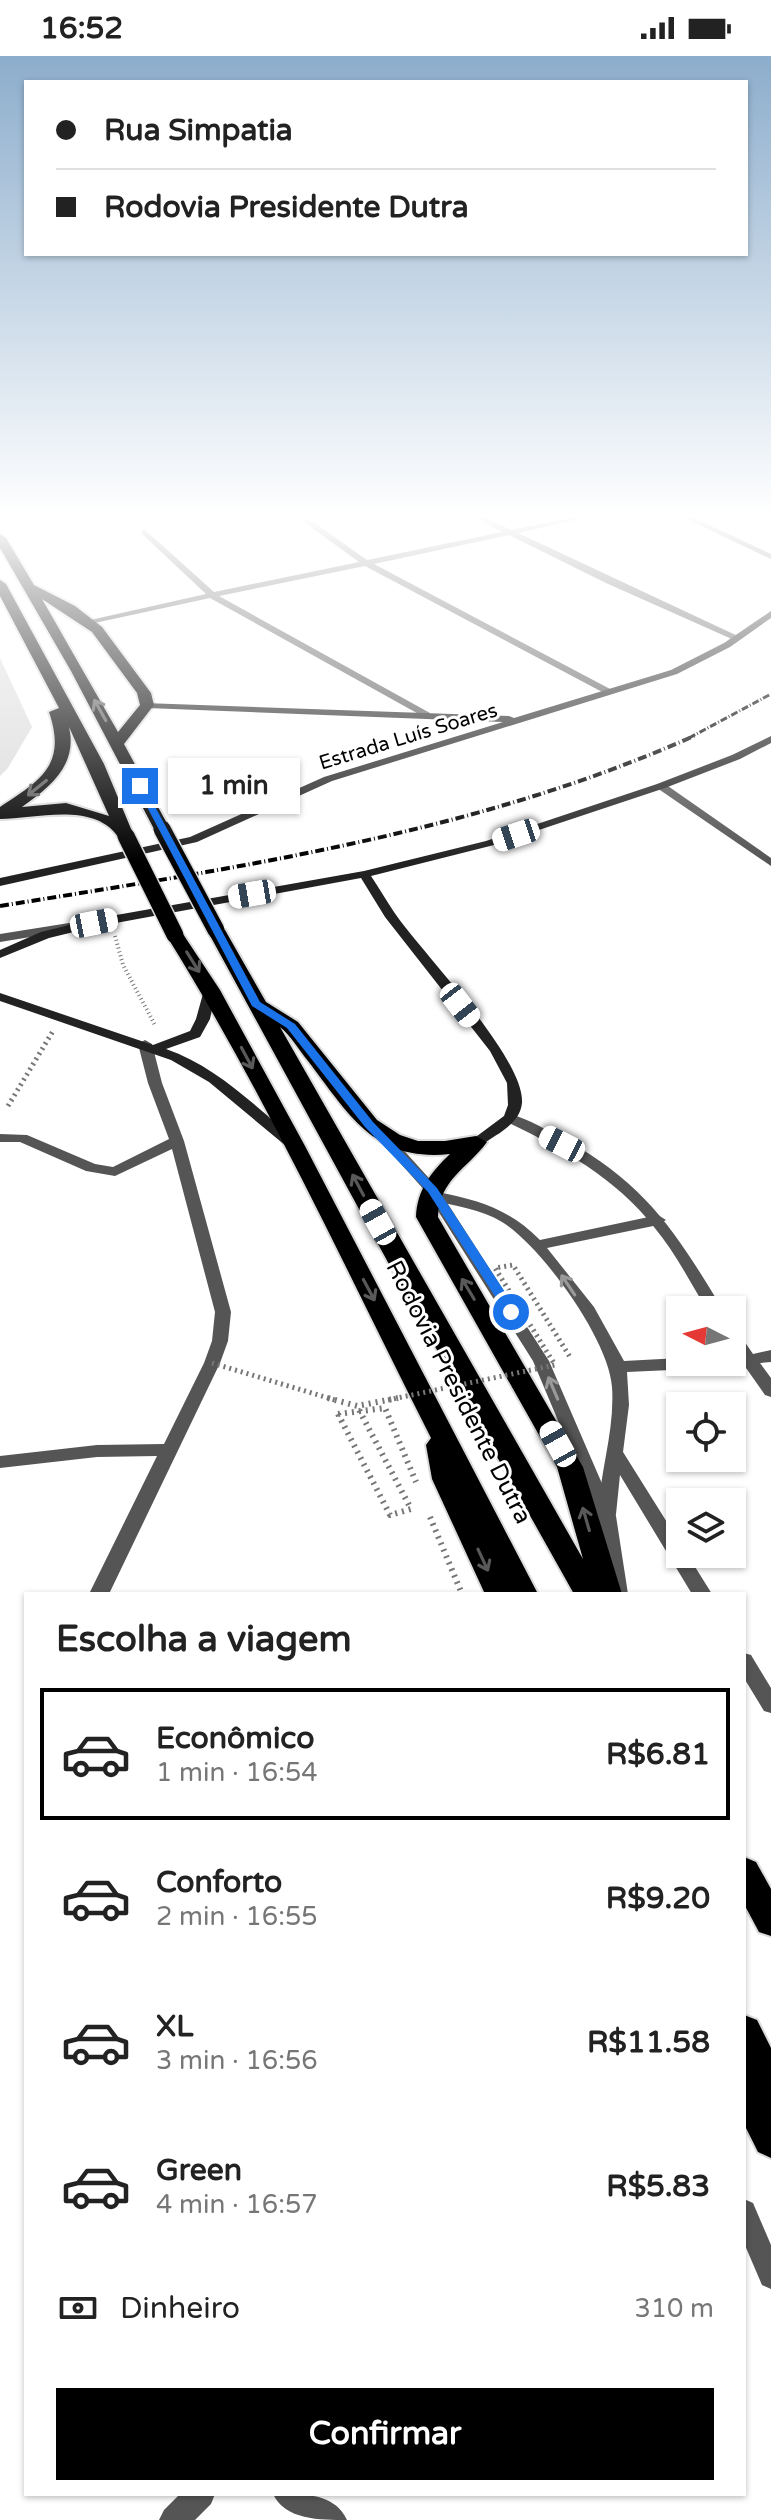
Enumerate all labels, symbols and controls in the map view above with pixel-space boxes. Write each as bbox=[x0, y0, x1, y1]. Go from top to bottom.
text: 16:52 bbox=[40, 10, 123, 47]
text: Rua Simpatia bbox=[104, 112, 293, 149]
text: Rodovia Presidente Dutra bbox=[104, 189, 469, 226]
street label: Estrada Luís Soares bbox=[316, 698, 500, 776]
one-way arrow bbox=[92, 699, 108, 723]
callout: 1 min bbox=[168, 758, 300, 814]
route end bbox=[122, 768, 158, 804]
text: 1 min bbox=[199, 770, 269, 801]
one-way arrow bbox=[27, 779, 48, 796]
car bbox=[489, 816, 543, 854]
car bbox=[226, 878, 278, 910]
car bbox=[68, 907, 120, 939]
one-way arrow bbox=[185, 950, 201, 973]
car bbox=[436, 979, 484, 1031]
one-way arrow bbox=[240, 1046, 256, 1070]
car bbox=[535, 1122, 589, 1166]
one-way arrow bbox=[350, 1174, 366, 1197]
car bbox=[356, 1195, 400, 1249]
street label: Rodovia Presidente Dutra bbox=[379, 1256, 538, 1529]
one-way arrow bbox=[560, 1275, 576, 1297]
one-way arrow bbox=[362, 1278, 378, 1301]
one-way arrow bbox=[460, 1278, 476, 1301]
route start bbox=[493, 1294, 529, 1330]
north arrow bbox=[666, 1296, 746, 1376]
map controls bbox=[666, 1296, 746, 1568]
one-way arrow bbox=[544, 1376, 559, 1401]
button: locate bbox=[666, 1392, 746, 1472]
car bbox=[536, 1417, 580, 1471]
button: layers bbox=[666, 1488, 746, 1568]
one-way arrow bbox=[578, 1507, 593, 1533]
one-way arrow bbox=[477, 1547, 492, 1572]
text: Escolha a viagem bbox=[56, 1618, 351, 1661]
icon: car bbox=[60, 1718, 132, 1790]
text: Econômico bbox=[156, 1720, 314, 1757]
text: R$6.81 bbox=[606, 1736, 710, 1773]
text: 1 min · 16:54 bbox=[156, 1757, 318, 1788]
icon: car bbox=[60, 1862, 132, 1934]
text: Conforto bbox=[156, 1864, 282, 1901]
text: R$9.20 bbox=[606, 1880, 710, 1917]
text: 2 min · 16:55 bbox=[156, 1901, 318, 1932]
icon: car bbox=[60, 2006, 132, 2078]
text: XL bbox=[156, 2008, 193, 2045]
text: R$11.58 bbox=[587, 2024, 710, 2061]
text: 3 min · 16:56 bbox=[156, 2045, 318, 2076]
icon: car bbox=[60, 2150, 132, 2222]
text: Green bbox=[156, 2152, 242, 2189]
text: R$5.83 bbox=[606, 2168, 710, 2205]
text: 4 min · 16:57 bbox=[156, 2189, 318, 2220]
icon: cash bbox=[56, 2286, 100, 2330]
text: Dinheiro bbox=[120, 2290, 240, 2327]
text: 310 m bbox=[634, 2293, 714, 2324]
button: Confirmar bbox=[56, 2388, 714, 2480]

